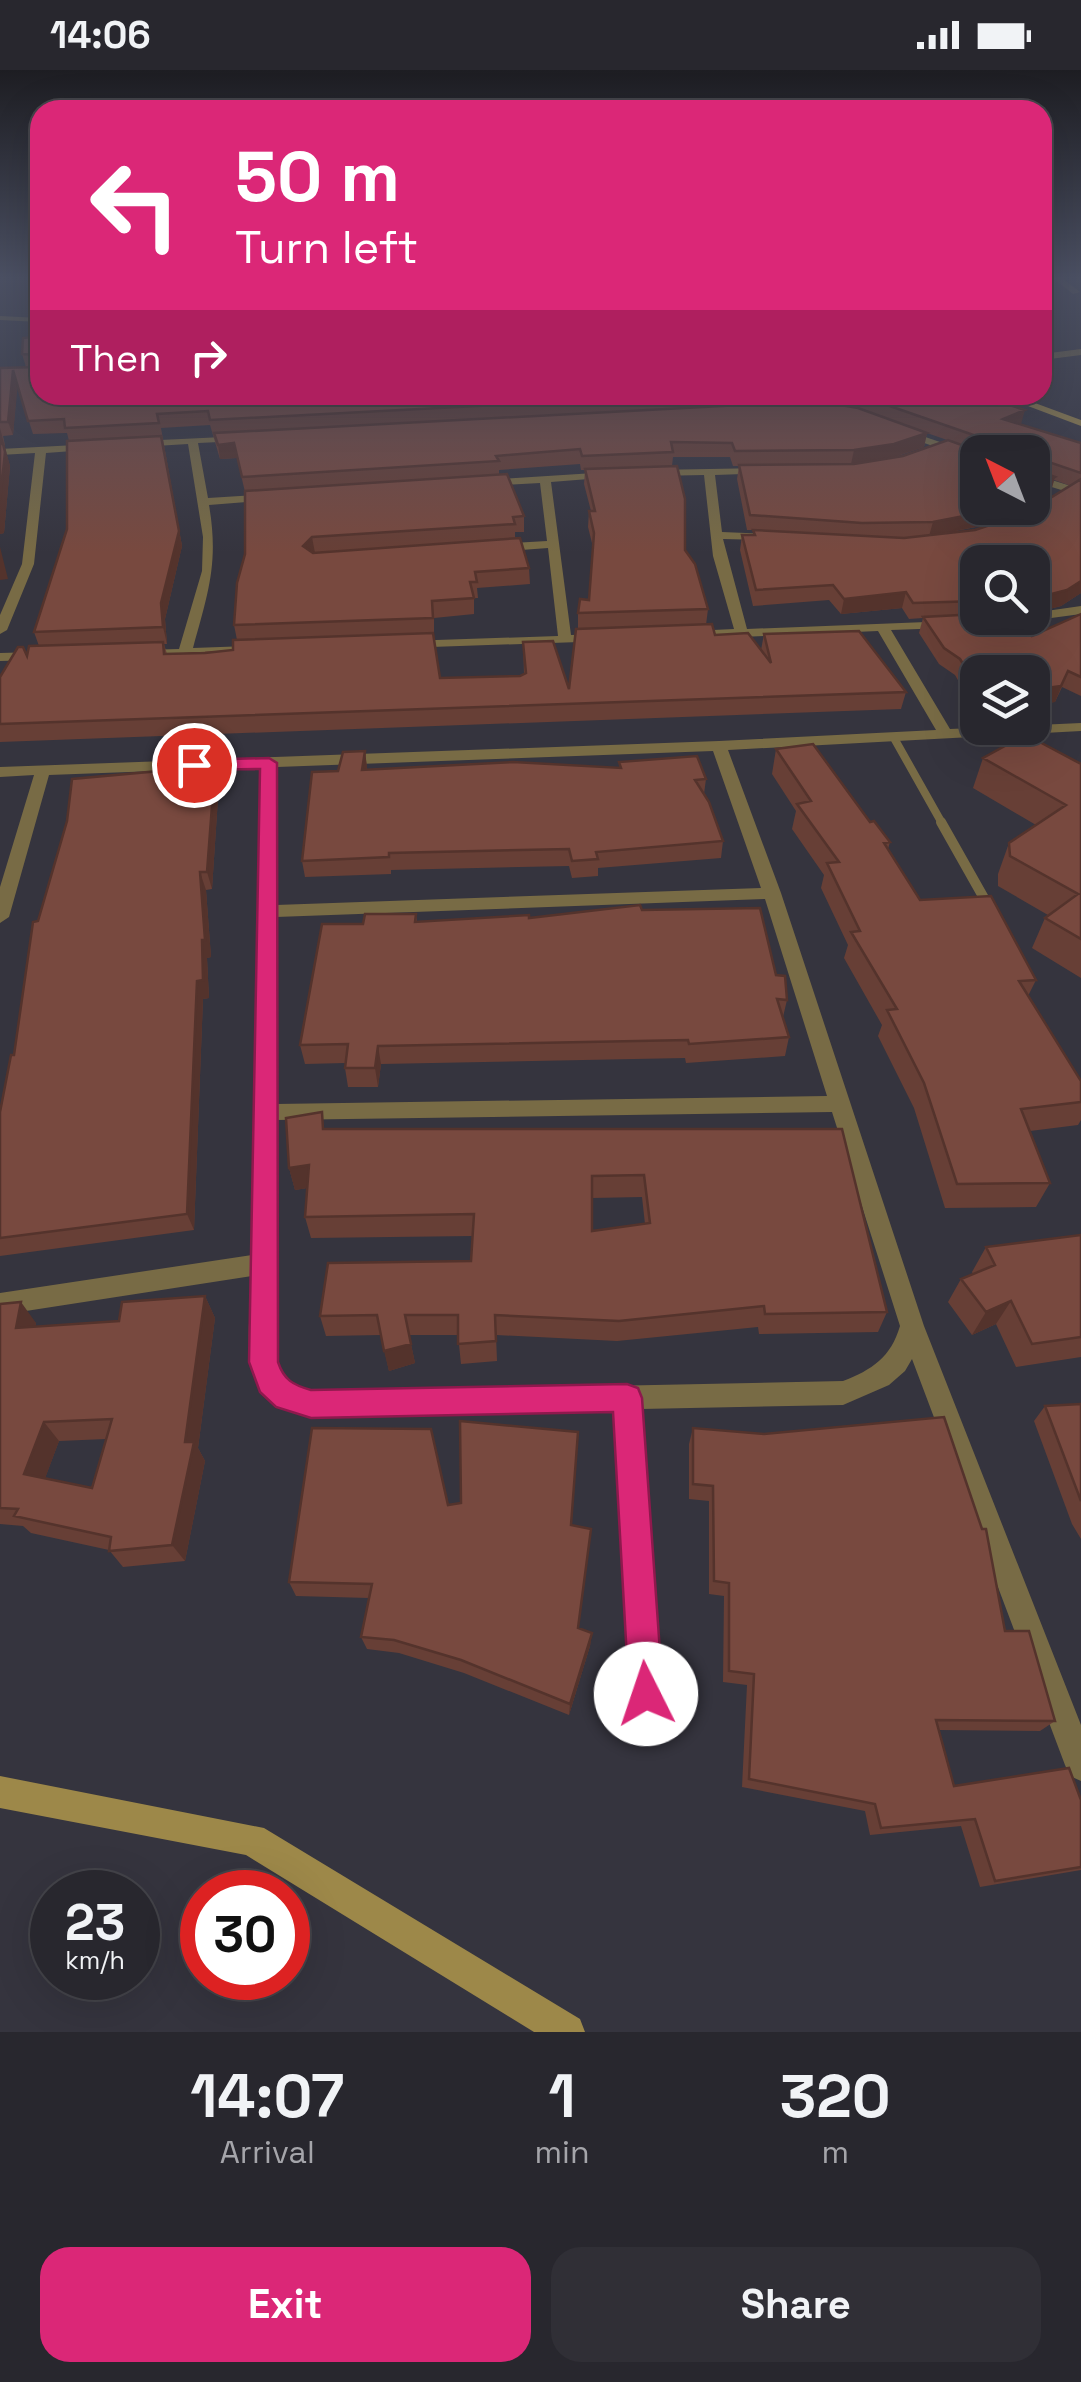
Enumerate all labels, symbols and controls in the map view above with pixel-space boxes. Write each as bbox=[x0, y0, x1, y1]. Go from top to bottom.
text: 14:06 bbox=[50, 11, 151, 59]
text: 50 m bbox=[235, 132, 400, 221]
icon: left bbox=[70, 140, 200, 270]
text: Turn left bbox=[235, 219, 418, 276]
icon: right bbox=[181, 330, 236, 385]
text: Then bbox=[70, 334, 161, 382]
north arrow bbox=[960, 435, 1050, 525]
map controls bbox=[960, 435, 1050, 745]
button: search bbox=[960, 545, 1050, 635]
button: layers bbox=[960, 655, 1050, 745]
pin bbox=[152, 723, 237, 808]
icon: arrive bbox=[167, 738, 222, 793]
position arrow bbox=[594, 1642, 698, 1746]
speed limit sign: 30 bbox=[180, 1870, 310, 2000]
text: 23 bbox=[65, 1891, 125, 1955]
text: km/h bbox=[65, 1944, 125, 1976]
text: 14:07 bbox=[190, 2058, 344, 2135]
text: 1 bbox=[548, 2058, 576, 2135]
text: 320 bbox=[780, 2058, 891, 2135]
text: Arrival bbox=[220, 2132, 315, 2172]
text: min bbox=[535, 2132, 590, 2172]
text: m bbox=[821, 2132, 849, 2172]
button: Exit bbox=[40, 2247, 531, 2362]
button: Share bbox=[551, 2247, 1041, 2362]

